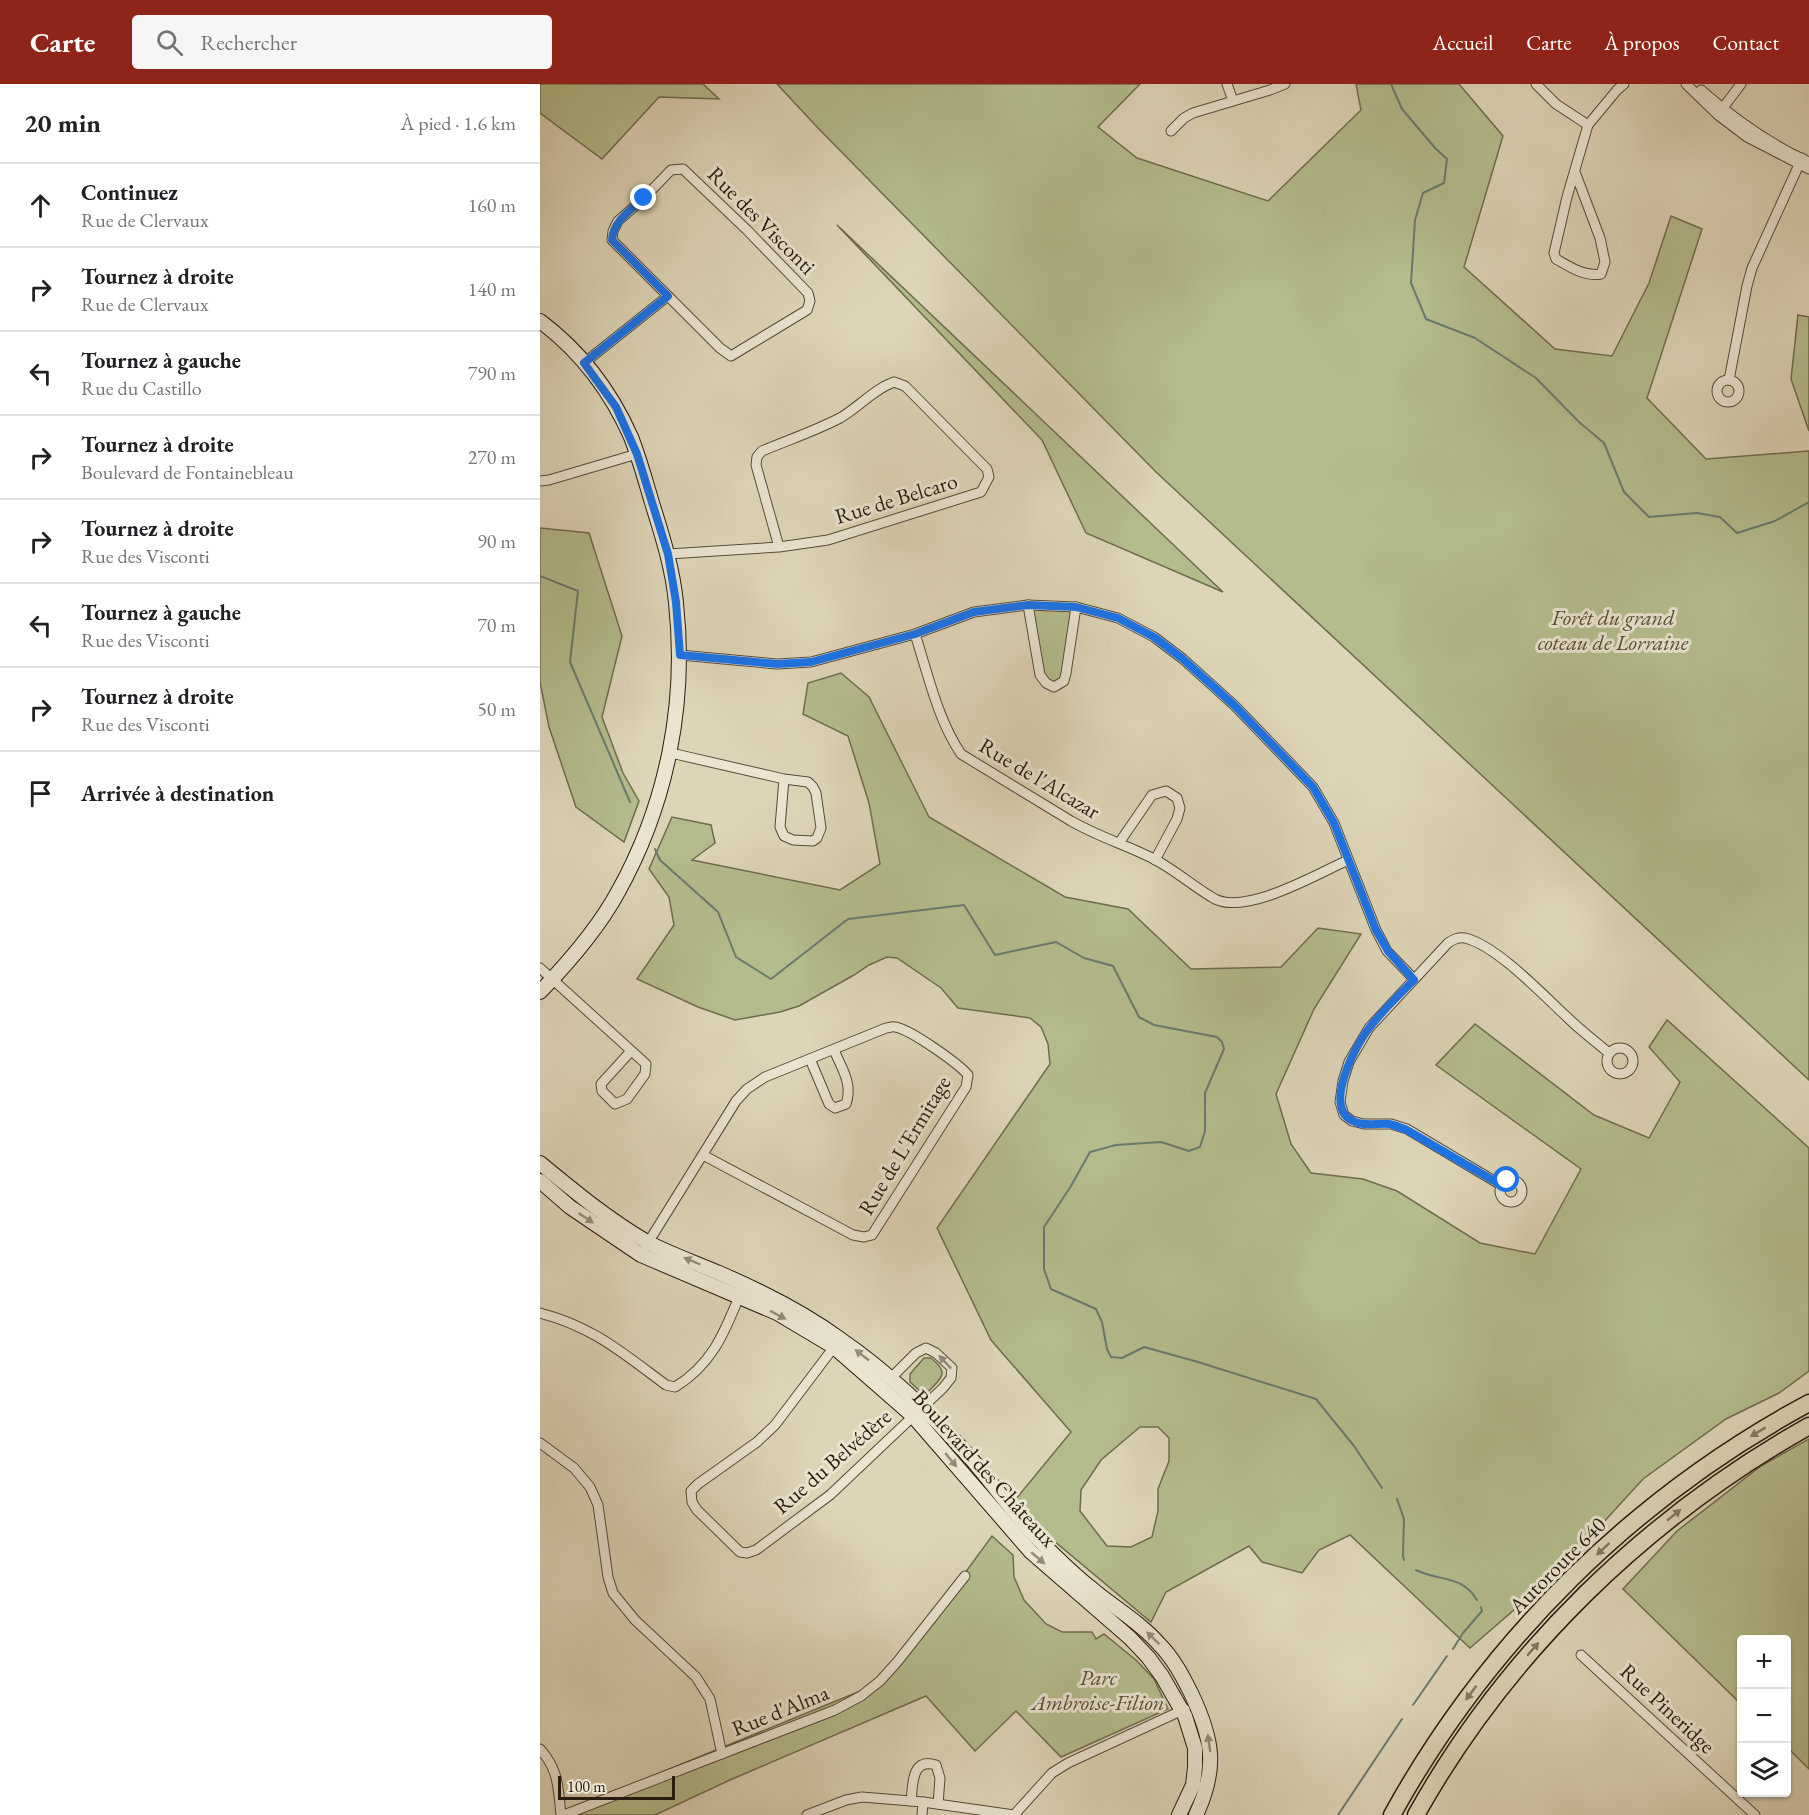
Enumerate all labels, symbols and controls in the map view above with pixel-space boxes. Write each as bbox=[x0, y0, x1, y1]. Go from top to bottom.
search box bbox=[132, 15, 552, 69]
text: Carte bbox=[30, 24, 96, 60]
icon: search bbox=[153, 26, 186, 59]
text: Rechercher bbox=[201, 28, 297, 57]
text: Accueil bbox=[1433, 29, 1493, 56]
text: Carte bbox=[1526, 29, 1571, 56]
text: À propos bbox=[1604, 29, 1679, 56]
text: Contact bbox=[1712, 29, 1779, 56]
text: 20 min bbox=[24, 106, 101, 140]
text: À pied · 1.6 km bbox=[400, 110, 516, 136]
street label: Rue des Visconti bbox=[701, 160, 822, 281]
text: Continuez bbox=[81, 178, 178, 207]
route end bbox=[630, 184, 656, 210]
icon: ahead bbox=[24, 189, 57, 222]
text: 160 m bbox=[468, 192, 516, 218]
text: Rue de Clervaux bbox=[81, 207, 209, 233]
text: Tournez à droite bbox=[81, 262, 234, 291]
icon: right bbox=[24, 273, 57, 306]
text: 140 m bbox=[468, 276, 516, 302]
text: Rue de Clervaux bbox=[81, 291, 209, 317]
text: Tournez à gauche bbox=[81, 346, 241, 375]
icon: left bbox=[24, 357, 57, 390]
text: 790 m bbox=[468, 360, 516, 386]
text: Rue du Castillo bbox=[81, 375, 202, 401]
text: Tournez à droite bbox=[81, 430, 234, 459]
icon: right bbox=[24, 441, 57, 474]
text: 270 m bbox=[468, 444, 516, 470]
text: Boulevard de Fontainebleau bbox=[81, 459, 294, 485]
street label: Rue de Belcaro bbox=[831, 466, 961, 531]
text: Tournez à droite bbox=[81, 514, 234, 543]
icon: right bbox=[24, 525, 57, 558]
text: 90 m bbox=[477, 528, 516, 554]
text: Rue des Visconti bbox=[81, 543, 210, 569]
text: Tournez à gauche bbox=[81, 598, 241, 627]
park label: Forêt du grand coteau de Lorraine bbox=[1538, 603, 1689, 657]
icon: left bbox=[24, 609, 57, 642]
text: 70 m bbox=[477, 612, 516, 638]
text: Rue des Visconti bbox=[81, 627, 210, 653]
text: Tournez à droite bbox=[81, 682, 234, 711]
icon: right bbox=[24, 693, 57, 726]
text: 50 m bbox=[477, 696, 516, 722]
text: Rue des Visconti bbox=[81, 711, 210, 737]
street label: Rue de l'Alcazar bbox=[974, 731, 1106, 826]
icon: arrive bbox=[24, 777, 57, 810]
text: Arrivée à destination bbox=[81, 779, 274, 808]
street label: Rue de L'Ermitage bbox=[851, 1070, 958, 1220]
route start bbox=[1493, 1166, 1519, 1192]
one-way arrow bbox=[577, 1212, 594, 1223]
one-way arrow bbox=[682, 1256, 700, 1266]
one-way arrow bbox=[770, 1310, 787, 1320]
one-way arrow bbox=[854, 1349, 870, 1362]
one-way arrow bbox=[938, 1355, 952, 1369]
street label: Boulevard des Châteaux bbox=[906, 1383, 1064, 1554]
street label: Rue du Belvédère bbox=[767, 1402, 898, 1521]
one-way arrow bbox=[1750, 1427, 1766, 1438]
one-way arrow bbox=[944, 1452, 957, 1467]
street label: Autoroute 640 bbox=[1502, 1510, 1612, 1621]
one-way arrow bbox=[1667, 1510, 1682, 1522]
one-way arrow bbox=[1595, 1542, 1610, 1556]
one-way arrow bbox=[1030, 1551, 1045, 1564]
one-way arrow bbox=[1146, 1631, 1161, 1645]
map controls bbox=[1737, 1635, 1791, 1797]
button: + bbox=[1737, 1635, 1791, 1689]
one-way arrow bbox=[1526, 1642, 1539, 1657]
street label: Rue Pineridge bbox=[1614, 1657, 1722, 1760]
park label: Parc Ambroise-Filion bbox=[1030, 1663, 1164, 1717]
street label: Rue d'Alma bbox=[727, 1678, 833, 1743]
one-way arrow bbox=[1465, 1685, 1478, 1701]
button: − bbox=[1737, 1689, 1791, 1743]
one-way arrow bbox=[1204, 1733, 1213, 1752]
button: layers bbox=[1737, 1743, 1791, 1797]
scale bar bbox=[558, 1773, 675, 1800]
text: 100 m bbox=[567, 1776, 606, 1797]

